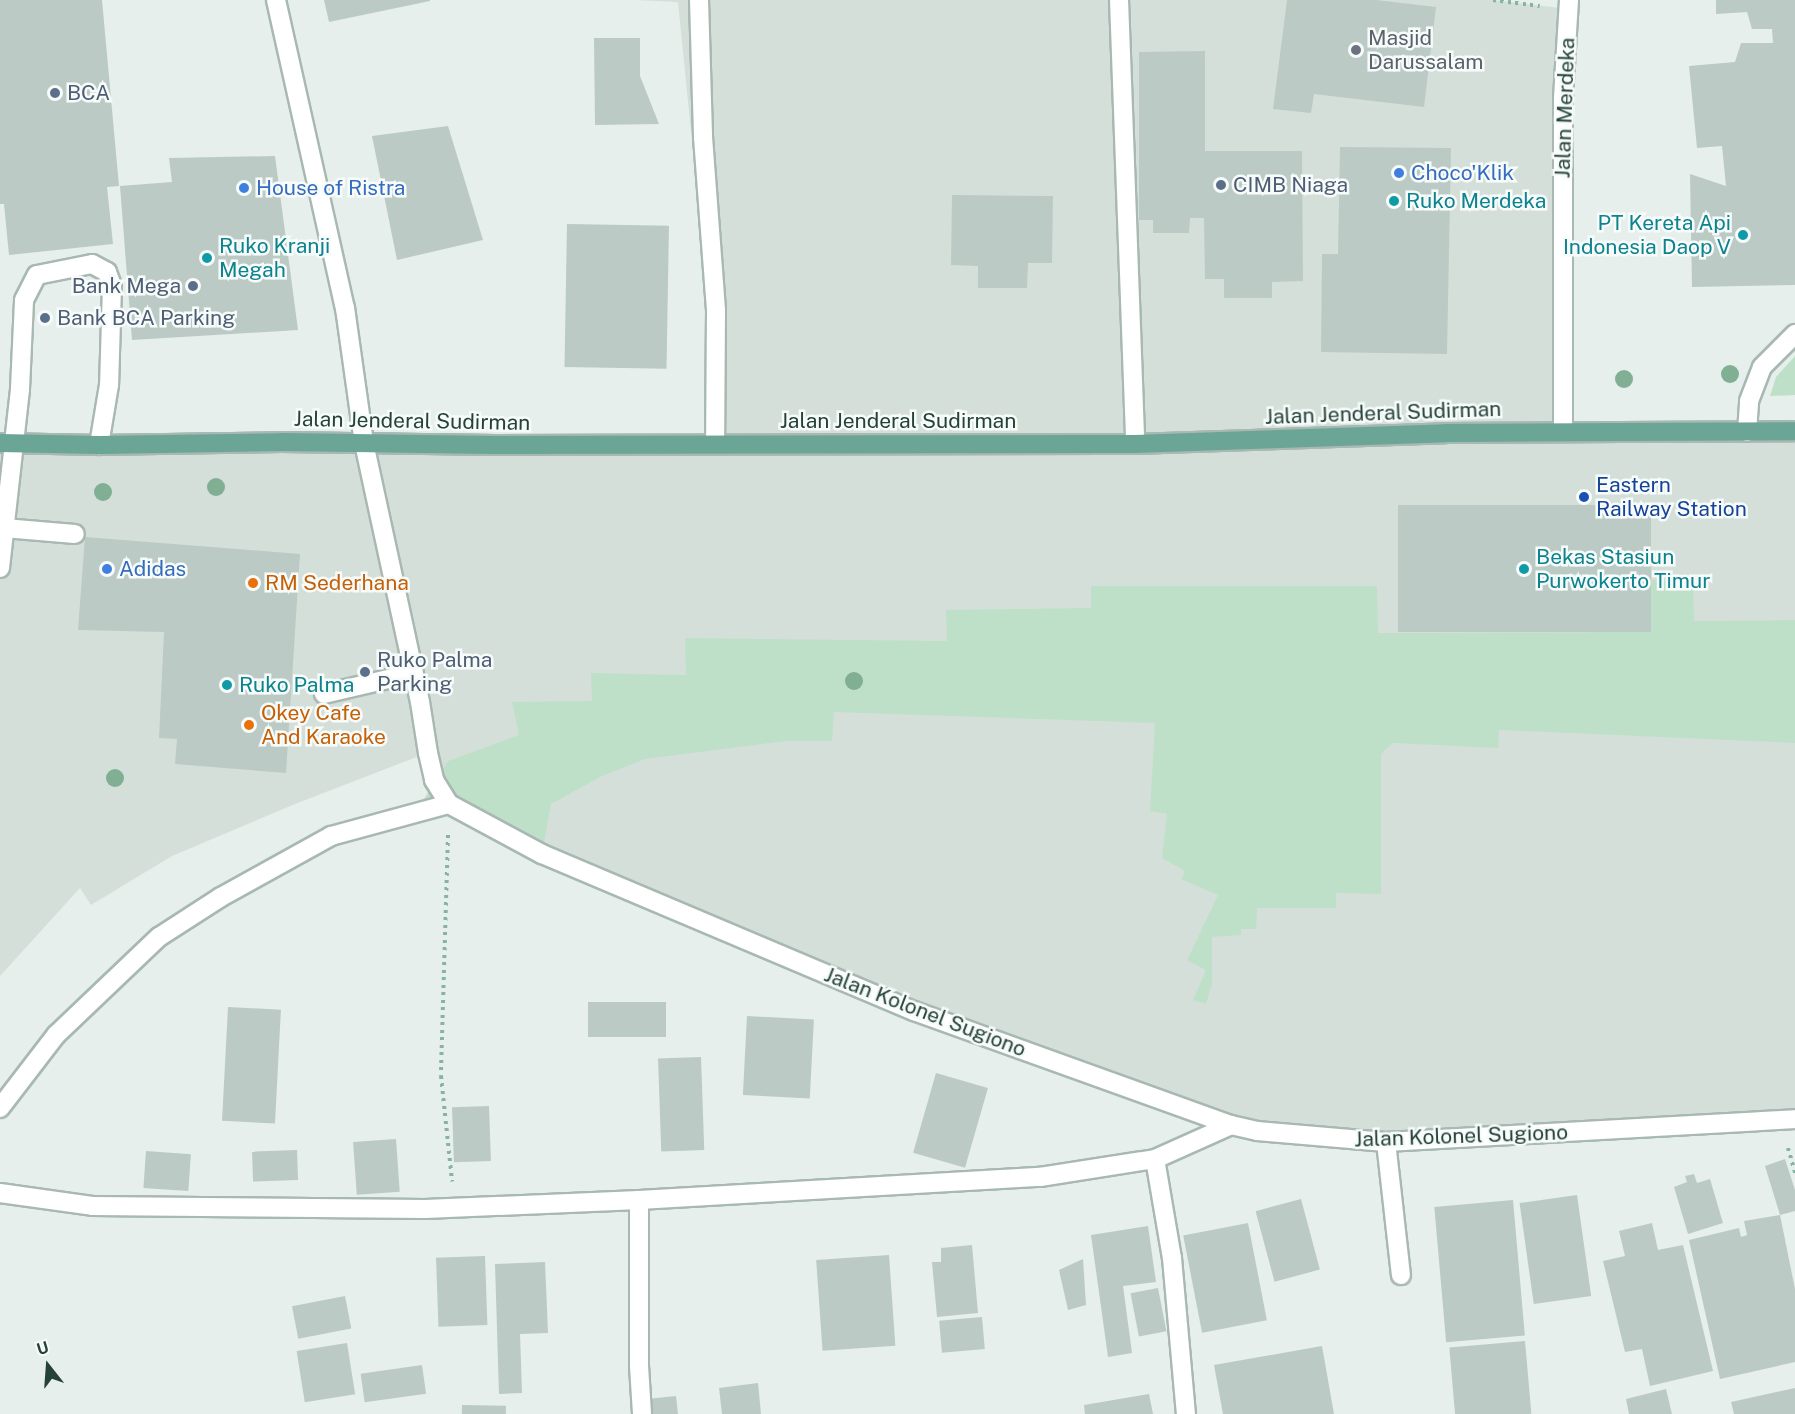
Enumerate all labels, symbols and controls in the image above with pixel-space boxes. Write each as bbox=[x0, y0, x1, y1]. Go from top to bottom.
place label: Masjid Darussalam bbox=[1368, 25, 1483, 75]
street label: Jalan Merdeka bbox=[1550, 37, 1580, 179]
marker: Masjid Darussalam bbox=[1349, 43, 1363, 57]
place label: BCA bbox=[67, 80, 110, 106]
marker: BCA bbox=[48, 86, 62, 100]
place label: Choco'Klik bbox=[1411, 160, 1514, 186]
marker: Choco'Klik bbox=[1392, 166, 1406, 180]
place label: CIMB Niaga bbox=[1233, 172, 1348, 198]
place label: House of Ristra bbox=[256, 175, 406, 201]
marker: CIMB Niaga bbox=[1214, 178, 1228, 192]
marker: House of Ristra bbox=[237, 181, 251, 195]
place label: Ruko Merdeka bbox=[1406, 188, 1547, 214]
marker: Ruko Merdeka bbox=[1387, 194, 1401, 208]
place label: PT Kereta Api Indonesia Daop V bbox=[1562, 210, 1731, 260]
marker: PT Kereta Api Indonesia Daop V bbox=[1736, 228, 1750, 242]
place label: Ruko Kranji Megah bbox=[219, 233, 330, 283]
marker: Ruko Kranji Megah bbox=[200, 251, 214, 265]
place label: Bank Mega bbox=[72, 273, 181, 299]
marker: Bank Mega bbox=[186, 279, 200, 293]
place label: Bank BCA Parking bbox=[57, 305, 235, 331]
marker: Bank BCA Parking bbox=[38, 311, 52, 325]
street label: Jalan Jenderal Sudirman bbox=[1264, 396, 1502, 430]
street label: Jalan Jenderal Sudirman bbox=[293, 406, 531, 436]
street label: Jalan Jenderal Sudirman bbox=[780, 408, 1016, 434]
place label: Eastern Railway Station bbox=[1596, 472, 1747, 522]
marker: Eastern Railway Station bbox=[1577, 490, 1591, 504]
place label: Bekas Stasiun Purwokerto Timur bbox=[1536, 544, 1711, 594]
place label: Adidas bbox=[119, 556, 186, 582]
marker: Adidas bbox=[100, 562, 114, 576]
marker: Bekas Stasiun Purwokerto Timur bbox=[1517, 562, 1531, 576]
place label: RM Sederhana bbox=[265, 570, 409, 596]
marker: RM Sederhana bbox=[246, 576, 260, 590]
place label: Ruko Palma Parking bbox=[377, 647, 492, 697]
marker: Ruko Palma Parking bbox=[358, 665, 372, 679]
place label: Ruko Palma bbox=[239, 672, 354, 698]
marker: Ruko Palma bbox=[220, 678, 234, 692]
place label: Okey Cafe And Karaoke bbox=[261, 700, 386, 750]
marker: Okey Cafe And Karaoke bbox=[242, 718, 256, 732]
street label: Jalan Kolonel Sugiono bbox=[821, 962, 1029, 1062]
street label: Jalan Kolonel Sugiono bbox=[1354, 1120, 1568, 1152]
north arrow bbox=[18, 1336, 78, 1396]
text: U bbox=[34, 1338, 51, 1359]

